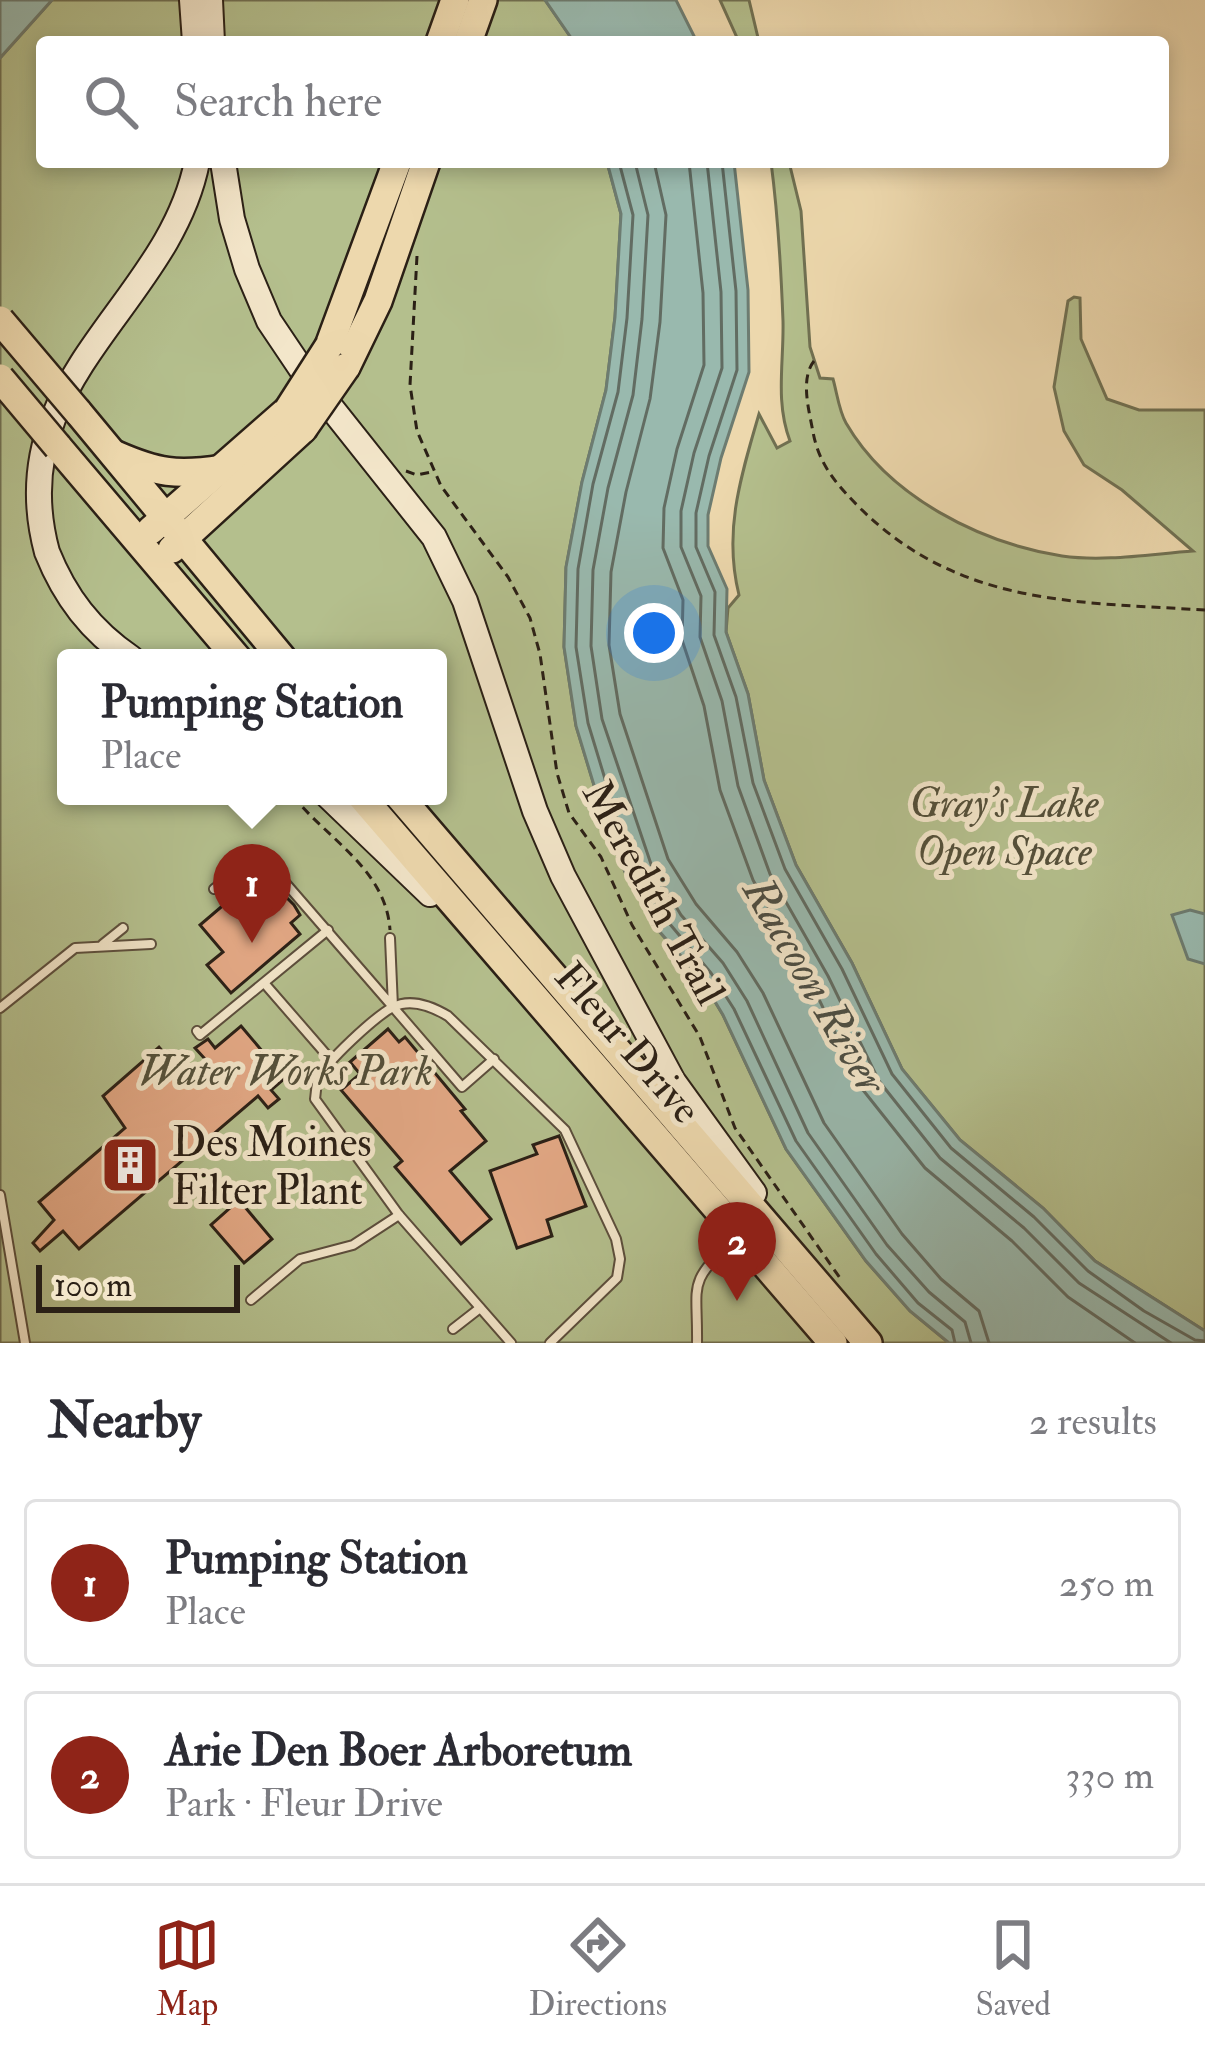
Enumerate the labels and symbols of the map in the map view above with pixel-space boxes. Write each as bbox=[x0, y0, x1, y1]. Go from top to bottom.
your location bbox=[624, 603, 684, 663]
street label: Meredith Trail bbox=[570, 772, 736, 1014]
park label: Gray's Lake Open Space bbox=[910, 778, 1099, 878]
pin: 1 bbox=[213, 844, 291, 943]
water label: Raccoon River bbox=[729, 867, 900, 1106]
street label: Fleur Drive bbox=[543, 952, 712, 1135]
park label: Water Works Park bbox=[139, 1046, 433, 1098]
place label: Des Moines Filter Plant bbox=[172, 1117, 372, 1217]
building icon: Des Moines Filter Plant bbox=[99, 1134, 161, 1196]
pin: 2 bbox=[698, 1202, 776, 1301]
scale bar bbox=[36, 1259, 240, 1312]

